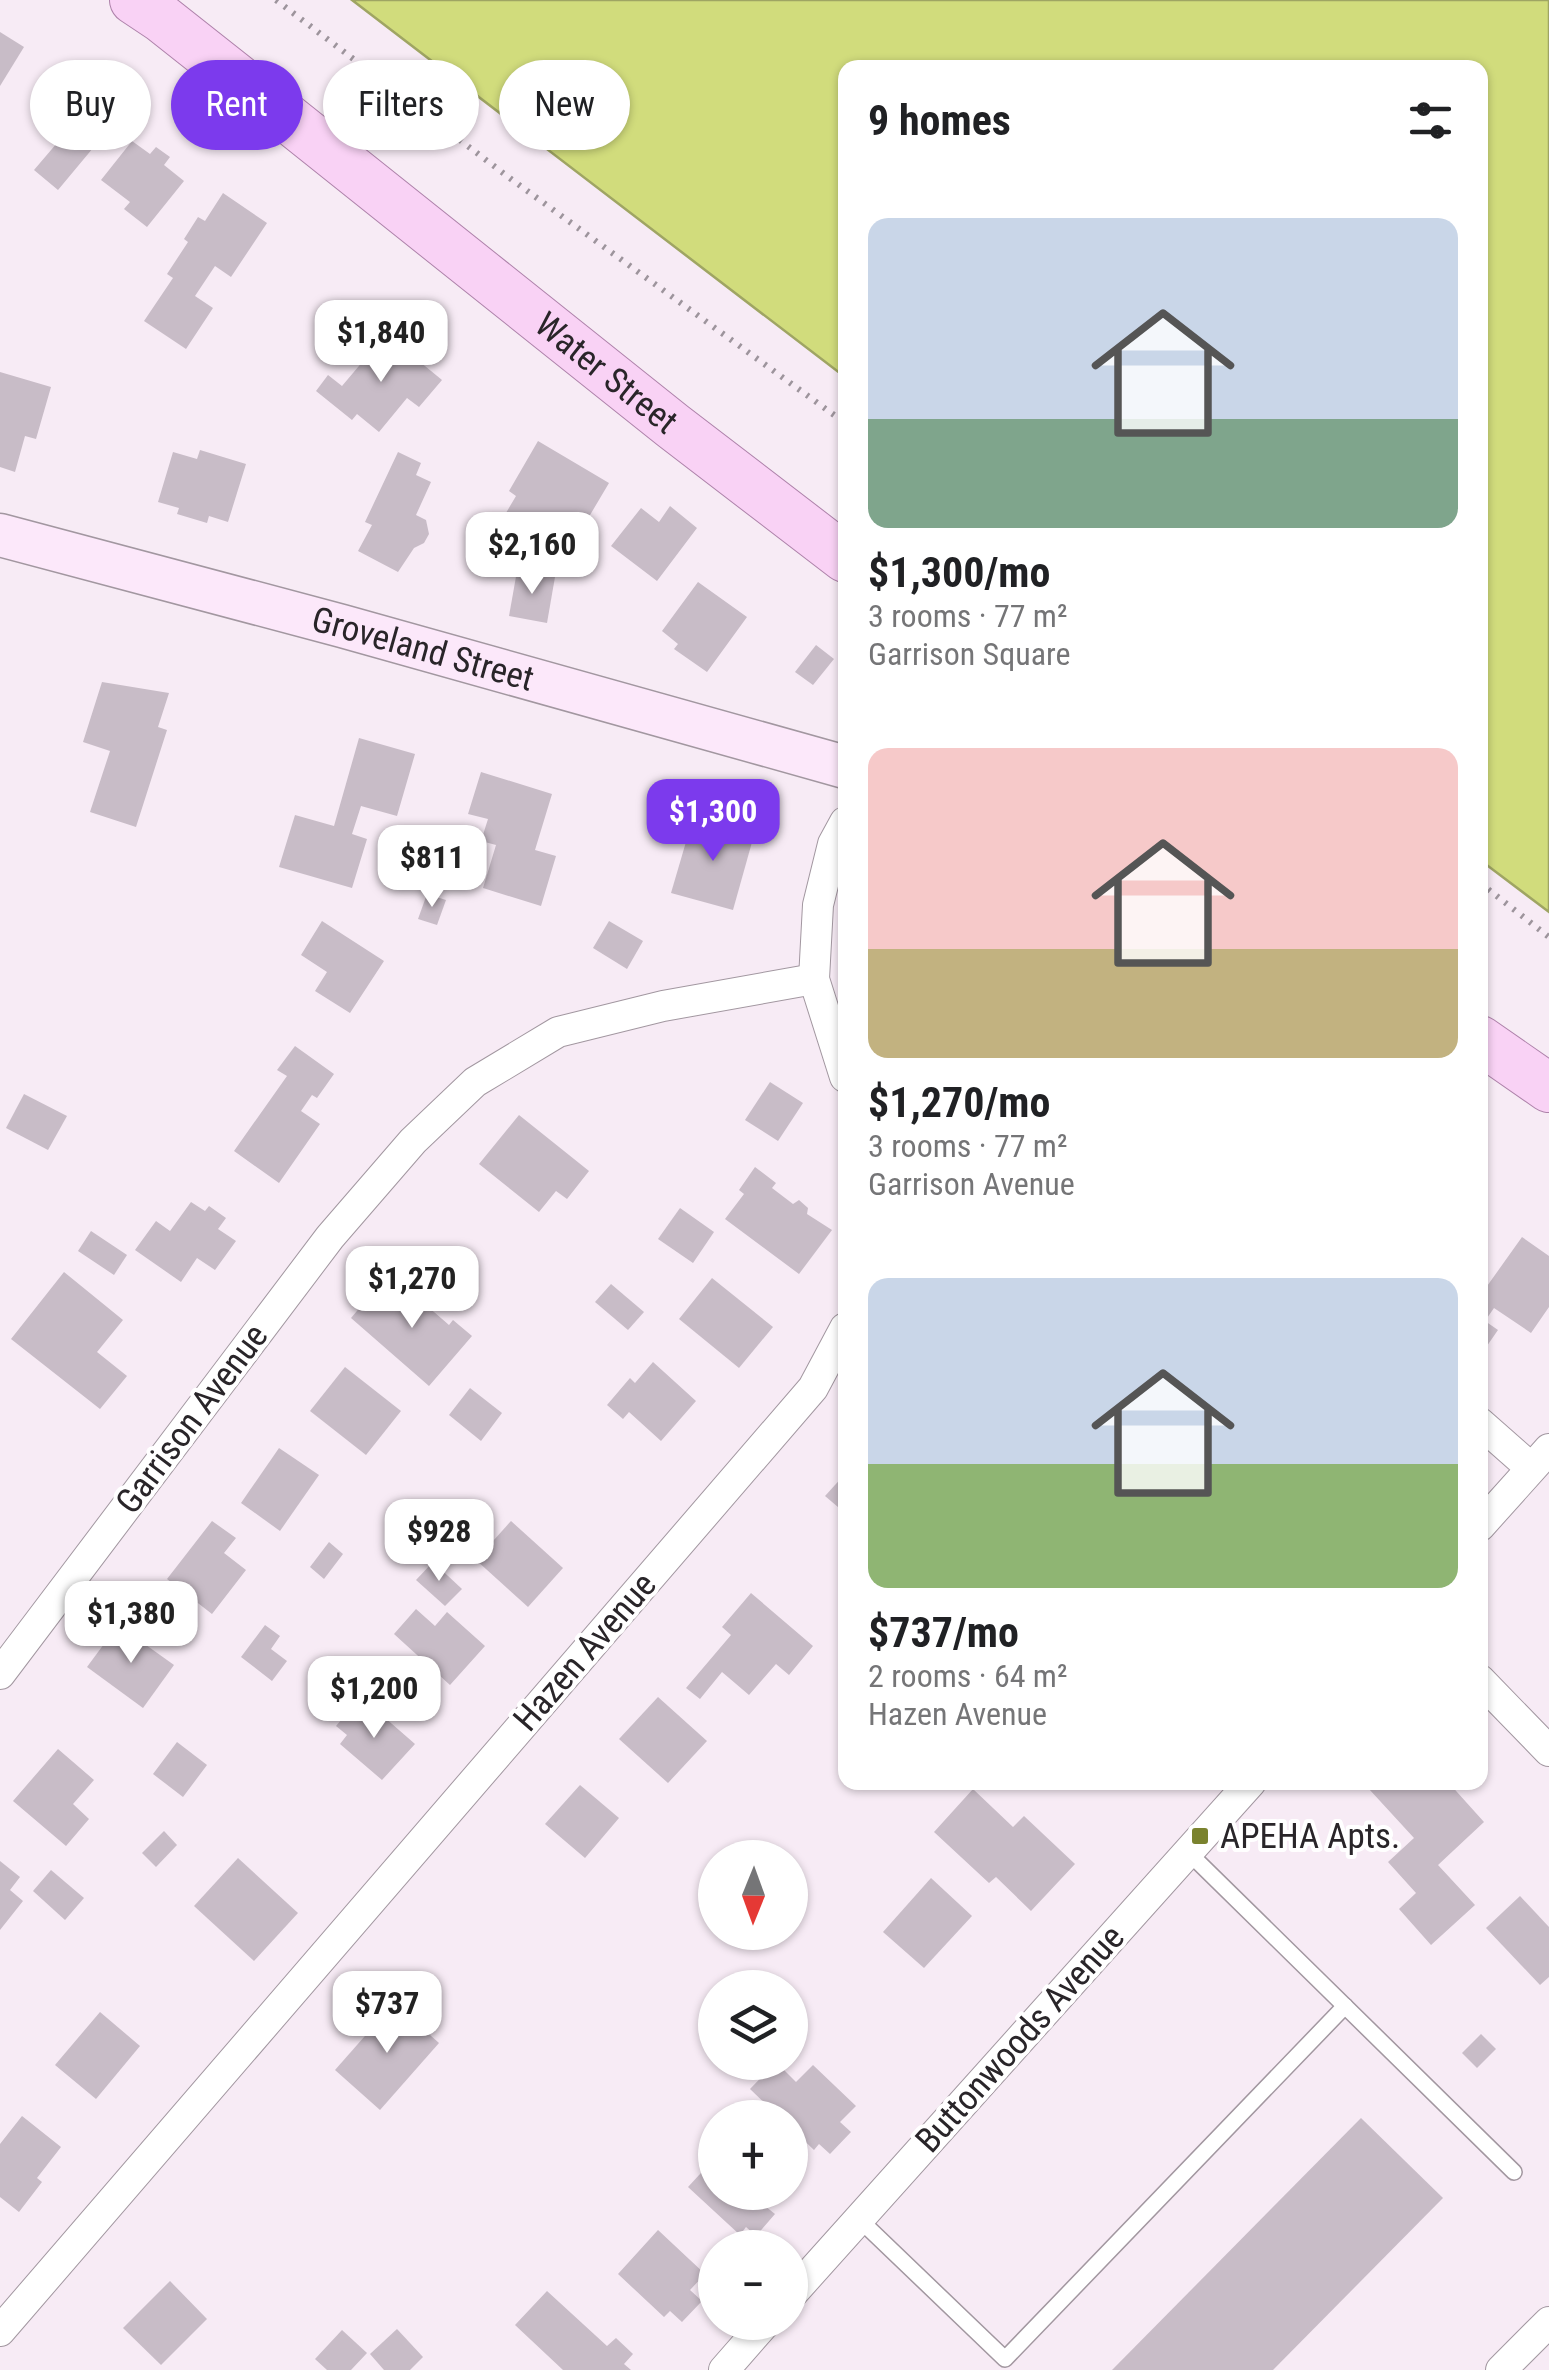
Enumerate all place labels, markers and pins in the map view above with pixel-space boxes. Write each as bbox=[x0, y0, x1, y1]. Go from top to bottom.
pin: $1,840 bbox=[300, 300, 462, 385]
pin: $2,160 bbox=[451, 512, 613, 597]
pin: $1,300 bbox=[632, 779, 794, 864]
pin: $811 bbox=[373, 825, 491, 910]
pin: $1,270 bbox=[331, 1246, 493, 1331]
pin: $928 bbox=[380, 1499, 498, 1584]
pin: $1,380 bbox=[50, 1581, 212, 1666]
pin: $1,200 bbox=[293, 1656, 455, 1741]
place label: APEHA Apts. bbox=[1220, 1816, 1400, 1857]
marker: APEHA Apts. bbox=[1189, 1825, 1211, 1847]
pin: $737 bbox=[328, 1971, 446, 2056]

